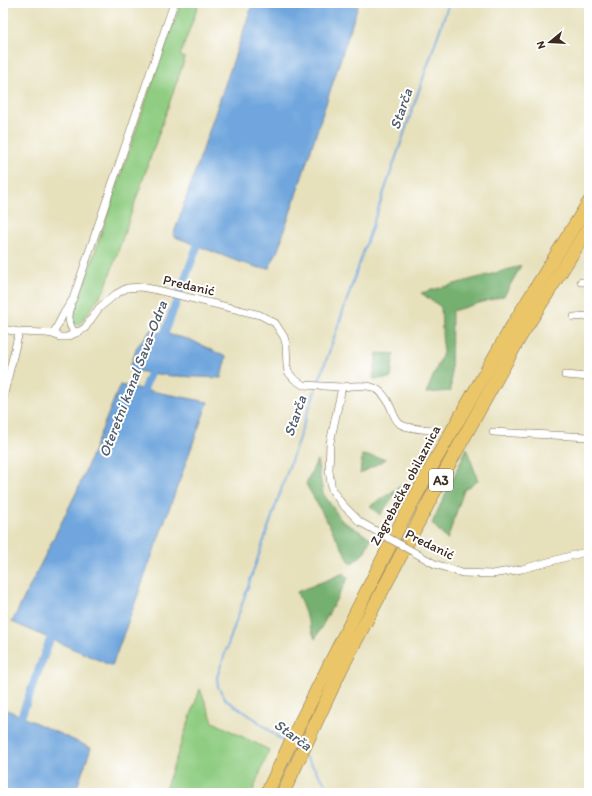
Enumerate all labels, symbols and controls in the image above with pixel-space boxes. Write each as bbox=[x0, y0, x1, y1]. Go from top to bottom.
north arrow bbox=[530, 22, 570, 62]
text: N bbox=[534, 39, 548, 50]
water label: Starča bbox=[386, 86, 417, 132]
street label: Predanić bbox=[161, 271, 217, 300]
water label: Oteretni kanal Sava-Odra bbox=[95, 298, 171, 460]
water label: Starča bbox=[280, 393, 311, 439]
street label: Zagrebačka obilaznica bbox=[367, 422, 445, 548]
road number: A3 bbox=[429, 469, 453, 491]
street label: Predanić bbox=[402, 525, 458, 564]
water label: Starča bbox=[271, 715, 316, 755]

